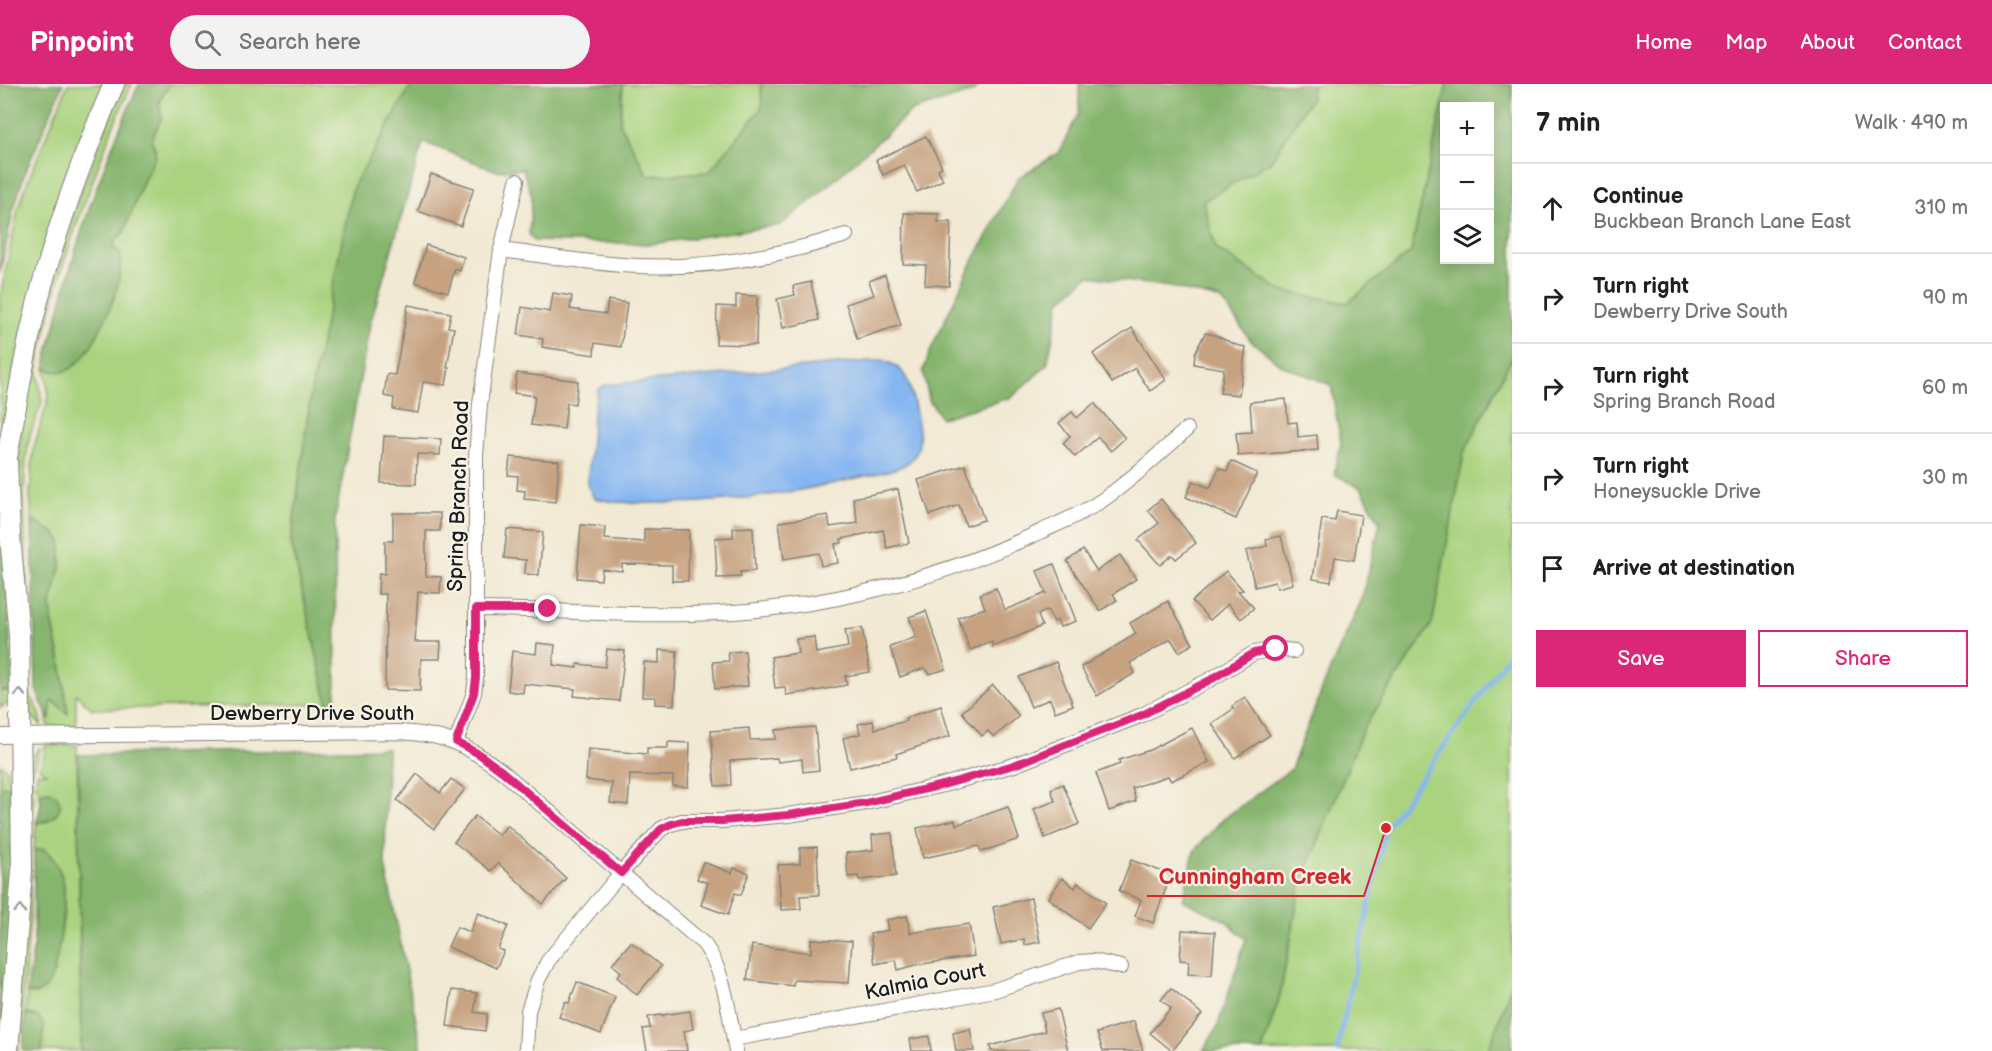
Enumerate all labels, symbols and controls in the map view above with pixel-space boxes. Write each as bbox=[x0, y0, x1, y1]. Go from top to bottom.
search box bbox=[170, 15, 590, 69]
text: Pinpoint bbox=[30, 26, 134, 59]
icon: search bbox=[191, 26, 224, 59]
text: Search here bbox=[239, 29, 361, 56]
text: Home bbox=[1635, 30, 1692, 55]
text: Map bbox=[1725, 30, 1767, 55]
text: About bbox=[1800, 30, 1855, 55]
text: Contact bbox=[1888, 30, 1962, 55]
map controls bbox=[1440, 102, 1494, 264]
button: + bbox=[1440, 102, 1494, 156]
text: 7 min bbox=[1536, 108, 1600, 139]
text: Walk · 490 m bbox=[1855, 111, 1968, 135]
button: − bbox=[1440, 156, 1494, 210]
text: Continue bbox=[1593, 183, 1683, 210]
icon: ahead bbox=[1536, 192, 1569, 225]
text: 310 m bbox=[1914, 196, 1968, 220]
button: layers bbox=[1440, 210, 1494, 264]
text: Buckbean Branch Lane East bbox=[1593, 210, 1851, 234]
text: Turn right bbox=[1593, 273, 1689, 300]
icon: right bbox=[1536, 282, 1569, 315]
text: 90 m bbox=[1923, 286, 1968, 310]
text: Dewberry Drive South bbox=[1593, 300, 1788, 324]
text: Turn right bbox=[1593, 363, 1689, 390]
icon: right bbox=[1536, 372, 1569, 405]
text: 60 m bbox=[1922, 376, 1968, 400]
text: Spring Branch Road bbox=[1593, 390, 1775, 414]
street label: Spring Branch Road bbox=[443, 400, 474, 592]
text: Turn right bbox=[1593, 453, 1689, 480]
icon: right bbox=[1536, 462, 1569, 495]
text: 30 m bbox=[1922, 466, 1968, 490]
text: Honeysuckle Drive bbox=[1593, 480, 1761, 504]
icon: arrive bbox=[1536, 552, 1569, 585]
text: Arrive at destination bbox=[1593, 555, 1795, 582]
route end bbox=[534, 595, 560, 621]
button: Save bbox=[1536, 630, 1746, 687]
button: Share bbox=[1758, 630, 1968, 687]
route start bbox=[1262, 635, 1288, 661]
one-way arrow bbox=[14, 689, 26, 698]
street label: Dewberry Drive South bbox=[210, 701, 414, 726]
callout: Cunningham Creek bbox=[1147, 856, 1364, 896]
text: Cunningham Creek bbox=[1159, 864, 1352, 891]
one-way arrow bbox=[13, 904, 26, 914]
street label: Kalmia Court bbox=[863, 957, 988, 1005]

